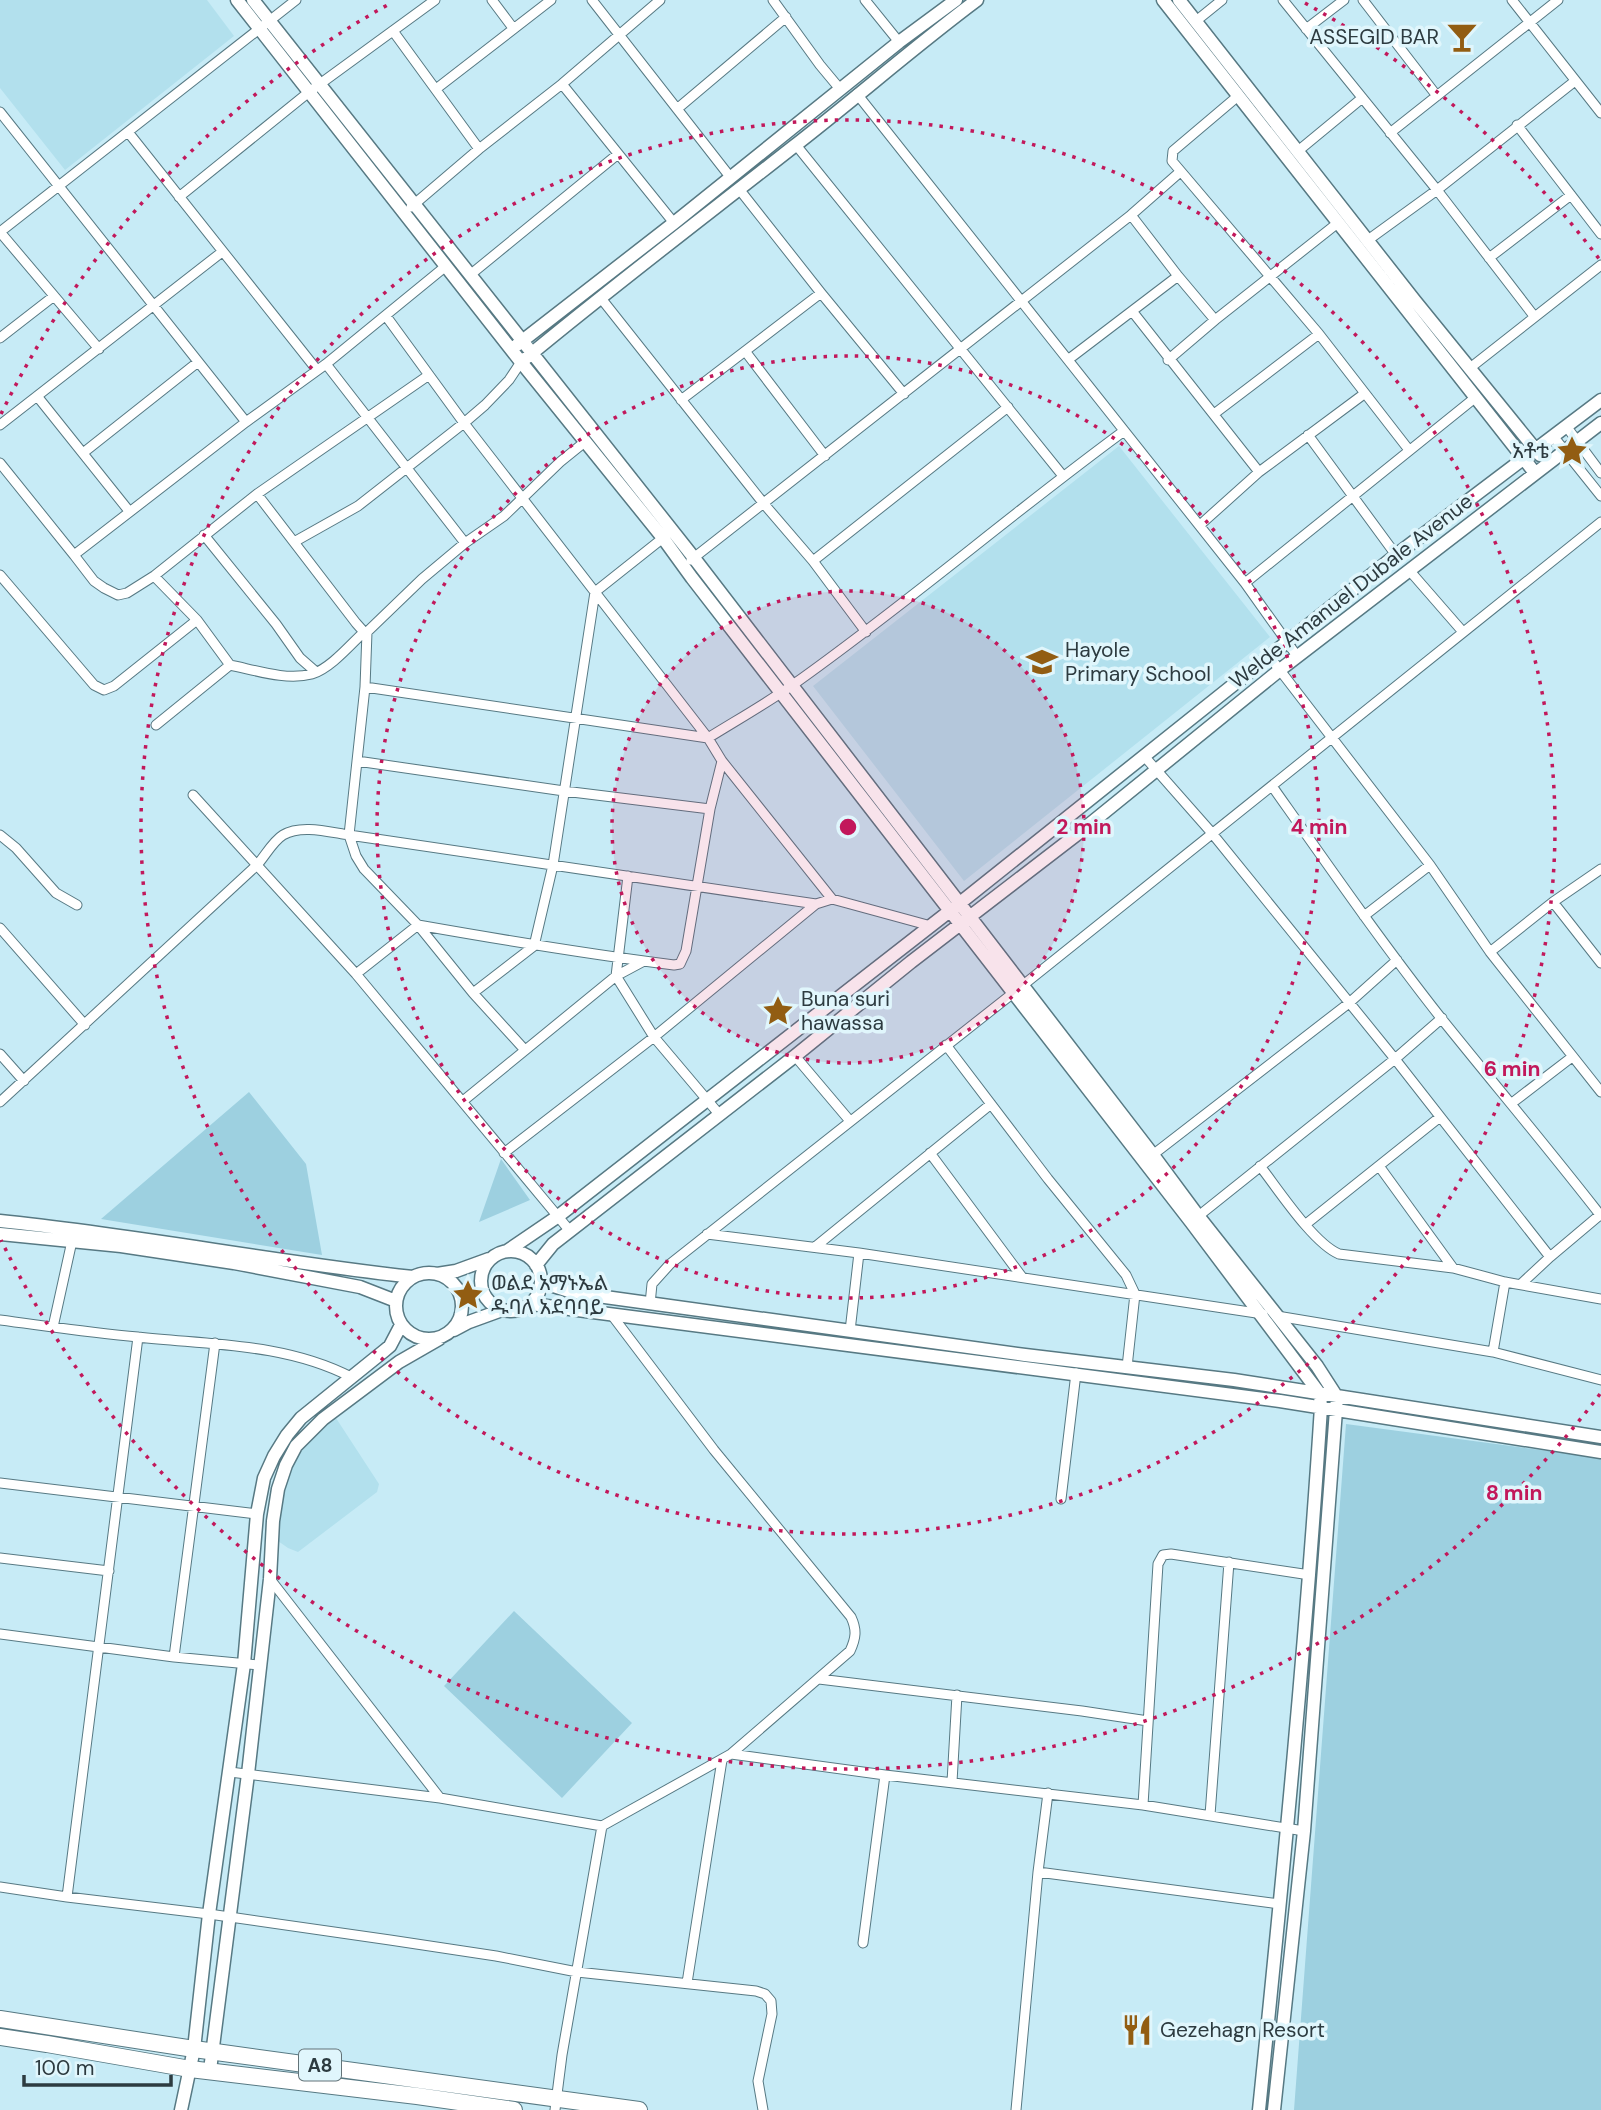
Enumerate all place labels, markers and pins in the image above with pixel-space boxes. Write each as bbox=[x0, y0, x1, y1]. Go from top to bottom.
bar icon: ASSEGID BAR bbox=[1445, 20, 1479, 54]
place label: ASSEGID BAR bbox=[1309, 23, 1439, 51]
place icon: አቶቴ bbox=[1555, 434, 1589, 468]
place label: አቶቴ bbox=[1512, 437, 1549, 465]
place label: Hayole Primary School bbox=[1065, 636, 1211, 688]
school or university icon: Hayole Primary School bbox=[1025, 645, 1059, 679]
centre of rings bbox=[836, 815, 860, 839]
place label: Buna suri hawassa bbox=[801, 985, 890, 1037]
place icon: Buna suri hawassa bbox=[761, 994, 795, 1028]
place label: ወልደ አማኑኤል ዱባለ አደባባይ bbox=[491, 1269, 608, 1321]
place icon: ወልደ አማኑኤል ዱባለ አደባባይ bbox=[451, 1278, 485, 1312]
restaurant icon: Gezehagn Resort bbox=[1120, 2013, 1154, 2047]
place label: Gezehagn Resort bbox=[1160, 2016, 1325, 2044]

